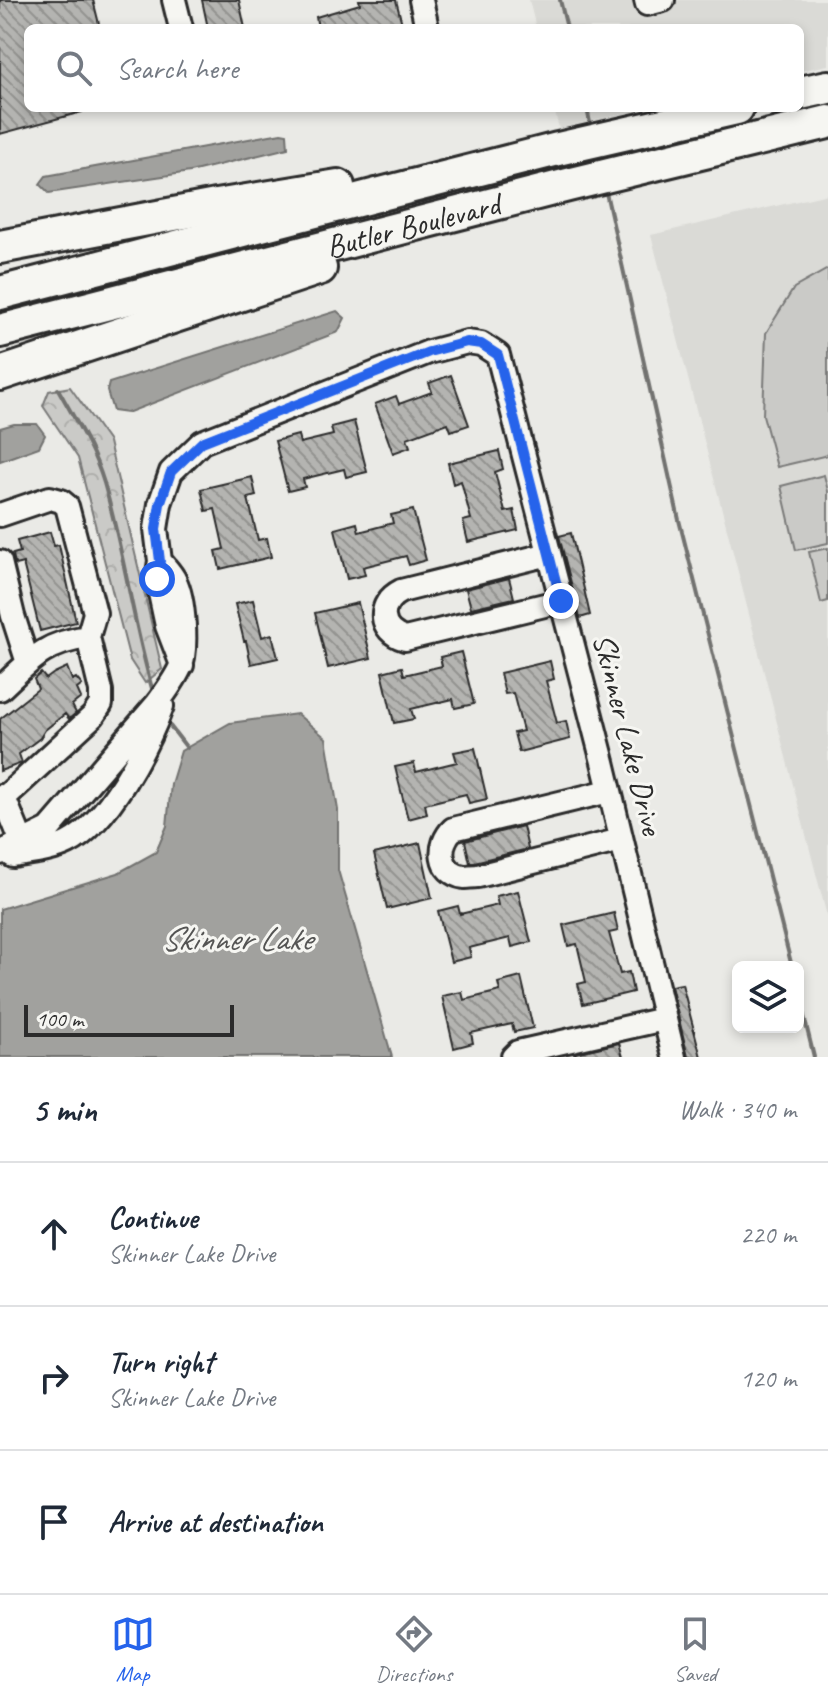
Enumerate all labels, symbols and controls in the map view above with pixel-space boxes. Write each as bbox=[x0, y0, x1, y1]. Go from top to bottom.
search box bbox=[24, 24, 804, 112]
icon: search bbox=[52, 46, 96, 90]
text: Search here bbox=[116, 49, 238, 87]
street label: Butler Boulevard bbox=[321, 182, 508, 267]
route start bbox=[139, 561, 175, 597]
route end bbox=[543, 583, 579, 619]
street label: Skinner Lake Drive bbox=[583, 629, 673, 841]
water label: Skinner Lake bbox=[161, 917, 316, 960]
map controls bbox=[732, 961, 804, 1033]
button: layers bbox=[732, 961, 804, 1033]
scale bar bbox=[24, 1001, 234, 1037]
text: 100 m bbox=[36, 1005, 83, 1033]
text: 5 min bbox=[32, 1088, 97, 1131]
text: Walk · 340 m bbox=[679, 1093, 796, 1126]
text: Continue bbox=[108, 1199, 198, 1237]
icon: ahead bbox=[32, 1212, 76, 1256]
text: 220 m bbox=[740, 1218, 796, 1251]
text: Skinner Lake Drive bbox=[108, 1237, 275, 1270]
text: Turn right bbox=[108, 1343, 213, 1381]
icon: right bbox=[32, 1356, 76, 1400]
text: 120 m bbox=[740, 1362, 796, 1395]
text: Skinner Lake Drive bbox=[108, 1381, 275, 1414]
icon: arrive bbox=[32, 1500, 76, 1544]
text: Arrive at destination bbox=[108, 1503, 323, 1541]
tab: Map bbox=[111, 1612, 155, 1688]
tab: Directions bbox=[376, 1612, 452, 1688]
tab: Saved bbox=[673, 1612, 717, 1688]

